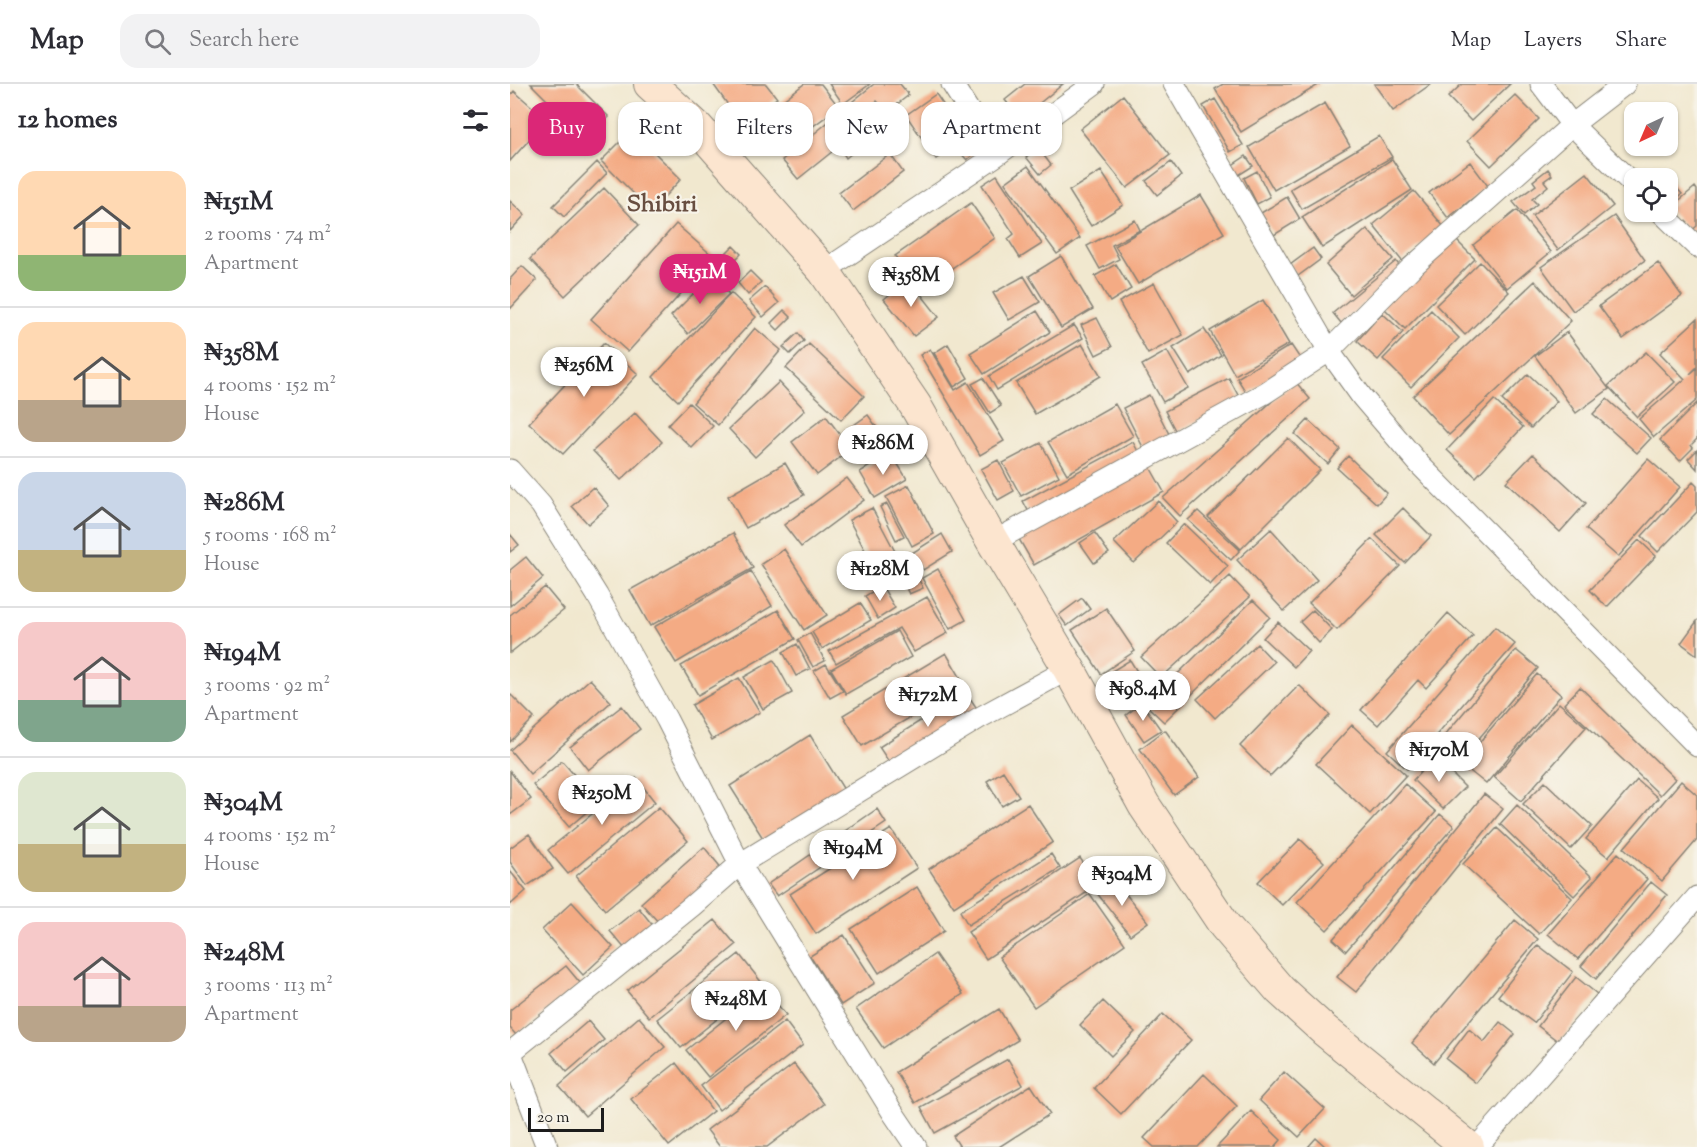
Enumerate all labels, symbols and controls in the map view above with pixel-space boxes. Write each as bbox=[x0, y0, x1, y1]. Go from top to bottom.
search box bbox=[120, 14, 540, 68]
text: Map bbox=[30, 21, 84, 61]
icon: search bbox=[141, 25, 174, 58]
text: Search here bbox=[189, 25, 299, 57]
text: Map bbox=[1451, 26, 1491, 56]
text: Layers bbox=[1524, 26, 1582, 56]
text: Share bbox=[1615, 26, 1667, 56]
text: 12 homes bbox=[18, 102, 117, 139]
chip: Buy bbox=[528, 102, 606, 156]
chip: Rent bbox=[618, 102, 703, 156]
chip: Filters bbox=[715, 102, 813, 156]
chip: New bbox=[825, 102, 909, 156]
chip: Apartment bbox=[921, 102, 1062, 156]
north arrow bbox=[1624, 102, 1678, 156]
map controls bbox=[1624, 102, 1678, 222]
icon: filters bbox=[459, 104, 492, 137]
button: locate bbox=[1624, 168, 1678, 222]
text: ₦151M bbox=[204, 184, 273, 221]
district label: Shibiri bbox=[627, 188, 697, 222]
icon: home bbox=[66, 195, 138, 267]
text: 2 rooms · 74 m² bbox=[204, 221, 331, 250]
text: Apartment bbox=[204, 250, 299, 279]
pin: ₦151M bbox=[658, 254, 742, 305]
pin: ₦358M bbox=[869, 257, 953, 308]
text: ₦151M bbox=[673, 259, 727, 288]
text: ₦358M bbox=[882, 262, 940, 291]
text: ₦358M bbox=[204, 335, 279, 372]
icon: home bbox=[66, 346, 138, 418]
pin: ₦256M bbox=[542, 347, 626, 398]
text: ₦256M bbox=[555, 352, 613, 381]
text: 4 rooms · 152 m² bbox=[204, 372, 336, 401]
text: House bbox=[204, 401, 259, 430]
pin: ₦286M bbox=[841, 425, 925, 476]
text: ₦286M bbox=[852, 430, 914, 459]
text: ₦286M bbox=[204, 485, 285, 522]
icon: home bbox=[66, 496, 138, 568]
text: 5 rooms · 168 m² bbox=[204, 522, 337, 551]
text: House bbox=[204, 551, 259, 580]
pin: ₦128M bbox=[838, 551, 922, 602]
text: ₦128M bbox=[851, 556, 909, 585]
text: ₦194M bbox=[204, 635, 281, 672]
icon: home bbox=[66, 646, 138, 718]
pin: ₦98.4M bbox=[1094, 671, 1192, 722]
text: 3 rooms · 92 m² bbox=[204, 672, 330, 701]
text: ₦98.4M bbox=[1109, 676, 1177, 705]
pin: ₦172M bbox=[886, 677, 970, 728]
text: ₦172M bbox=[899, 682, 957, 711]
text: Apartment bbox=[204, 701, 299, 730]
pin: ₦170M bbox=[1397, 732, 1481, 783]
text: ₦170M bbox=[1409, 737, 1469, 766]
pin: ₦250M bbox=[560, 775, 644, 826]
text: ₦250M bbox=[572, 780, 632, 809]
text: ₦304M bbox=[204, 785, 283, 822]
icon: home bbox=[66, 796, 138, 868]
text: 4 rooms · 152 m² bbox=[204, 822, 336, 851]
pin: ₦194M bbox=[811, 830, 895, 881]
text: ₦194M bbox=[823, 835, 883, 864]
text: House bbox=[204, 851, 259, 880]
pin: ₦304M bbox=[1080, 856, 1164, 907]
text: ₦304M bbox=[1092, 861, 1152, 890]
text: ₦248M bbox=[204, 935, 285, 972]
icon: home bbox=[66, 946, 138, 1018]
text: 3 rooms · 113 m² bbox=[204, 972, 333, 1001]
pin: ₦248M bbox=[694, 981, 778, 1032]
text: ₦248M bbox=[705, 986, 767, 1015]
text: Apartment bbox=[204, 1001, 299, 1030]
scale bar bbox=[528, 1105, 604, 1132]
text: 20 m bbox=[537, 1107, 570, 1130]

